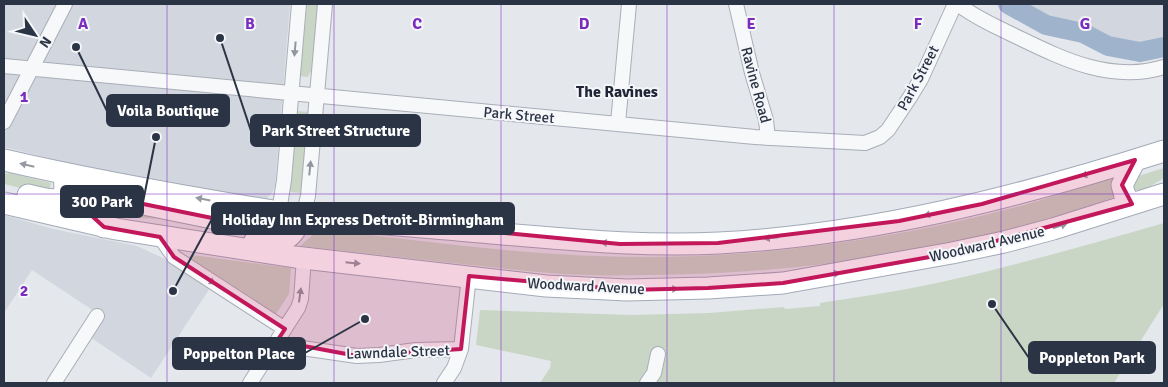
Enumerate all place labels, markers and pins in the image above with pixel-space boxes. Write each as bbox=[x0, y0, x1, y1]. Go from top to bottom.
callout: Voila Boutique bbox=[107, 95, 229, 126]
callout: Park Street Structure bbox=[251, 115, 420, 146]
callout: 300 Park bbox=[61, 186, 143, 217]
callout: Holiday Inn Express Detroit-Birmingham bbox=[212, 203, 514, 234]
callout: Poppelton Place bbox=[173, 338, 305, 369]
callout: Poppleton Park bbox=[1029, 342, 1155, 373]

